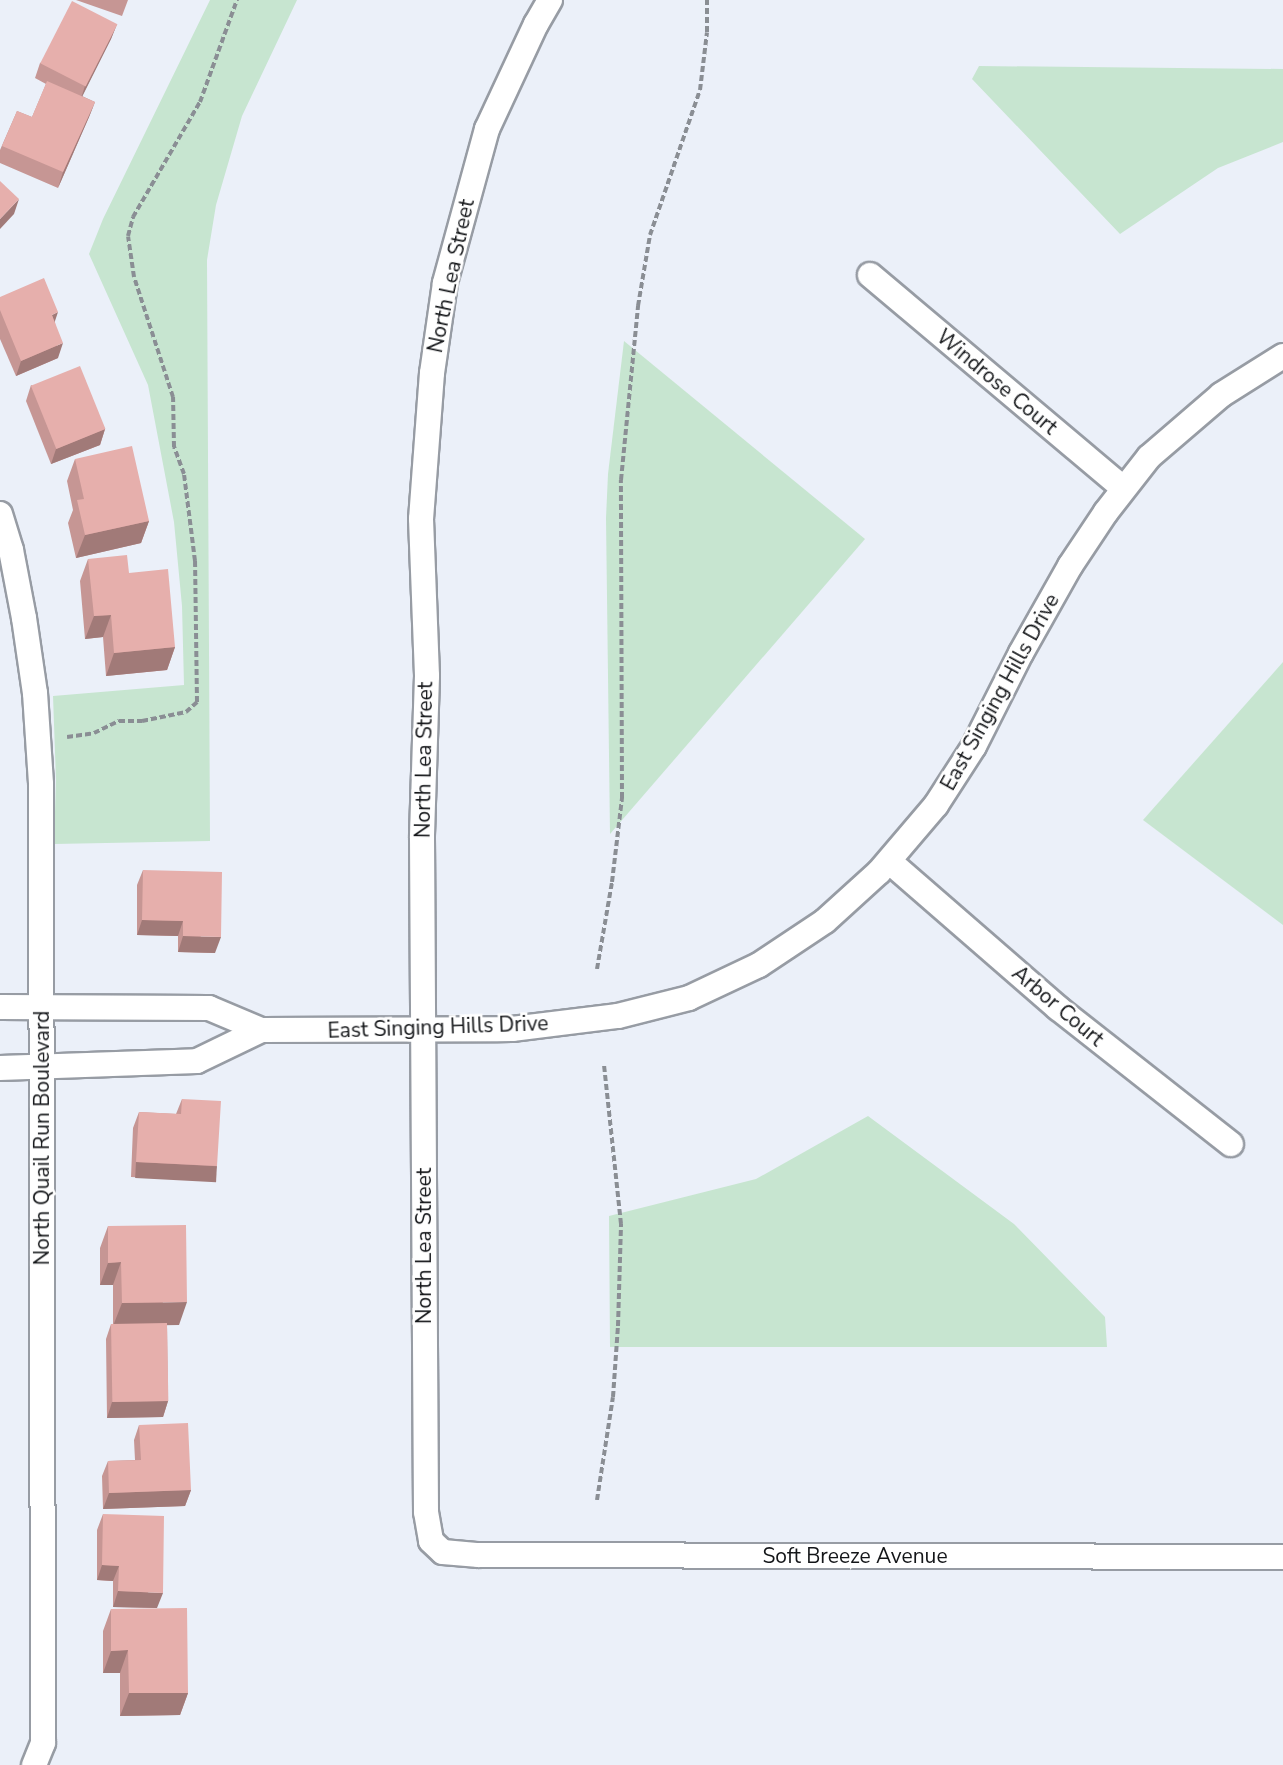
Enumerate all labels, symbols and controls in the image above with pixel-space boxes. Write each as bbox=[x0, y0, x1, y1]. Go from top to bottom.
street label: North Lea Street bbox=[422, 197, 480, 355]
street label: Windrose Court bbox=[931, 324, 1063, 440]
street label: East Singing Hills Drive bbox=[935, 589, 1065, 795]
street label: North Lea Street bbox=[410, 682, 438, 838]
street label: Arbor Court bbox=[1007, 960, 1109, 1052]
street label: North Quail Run Boulevard bbox=[29, 1011, 55, 1265]
street label: East Singing Hills Drive bbox=[327, 1011, 549, 1043]
street label: North Lea Street bbox=[411, 1168, 437, 1324]
street label: Soft Breeze Avenue bbox=[762, 1543, 948, 1569]

